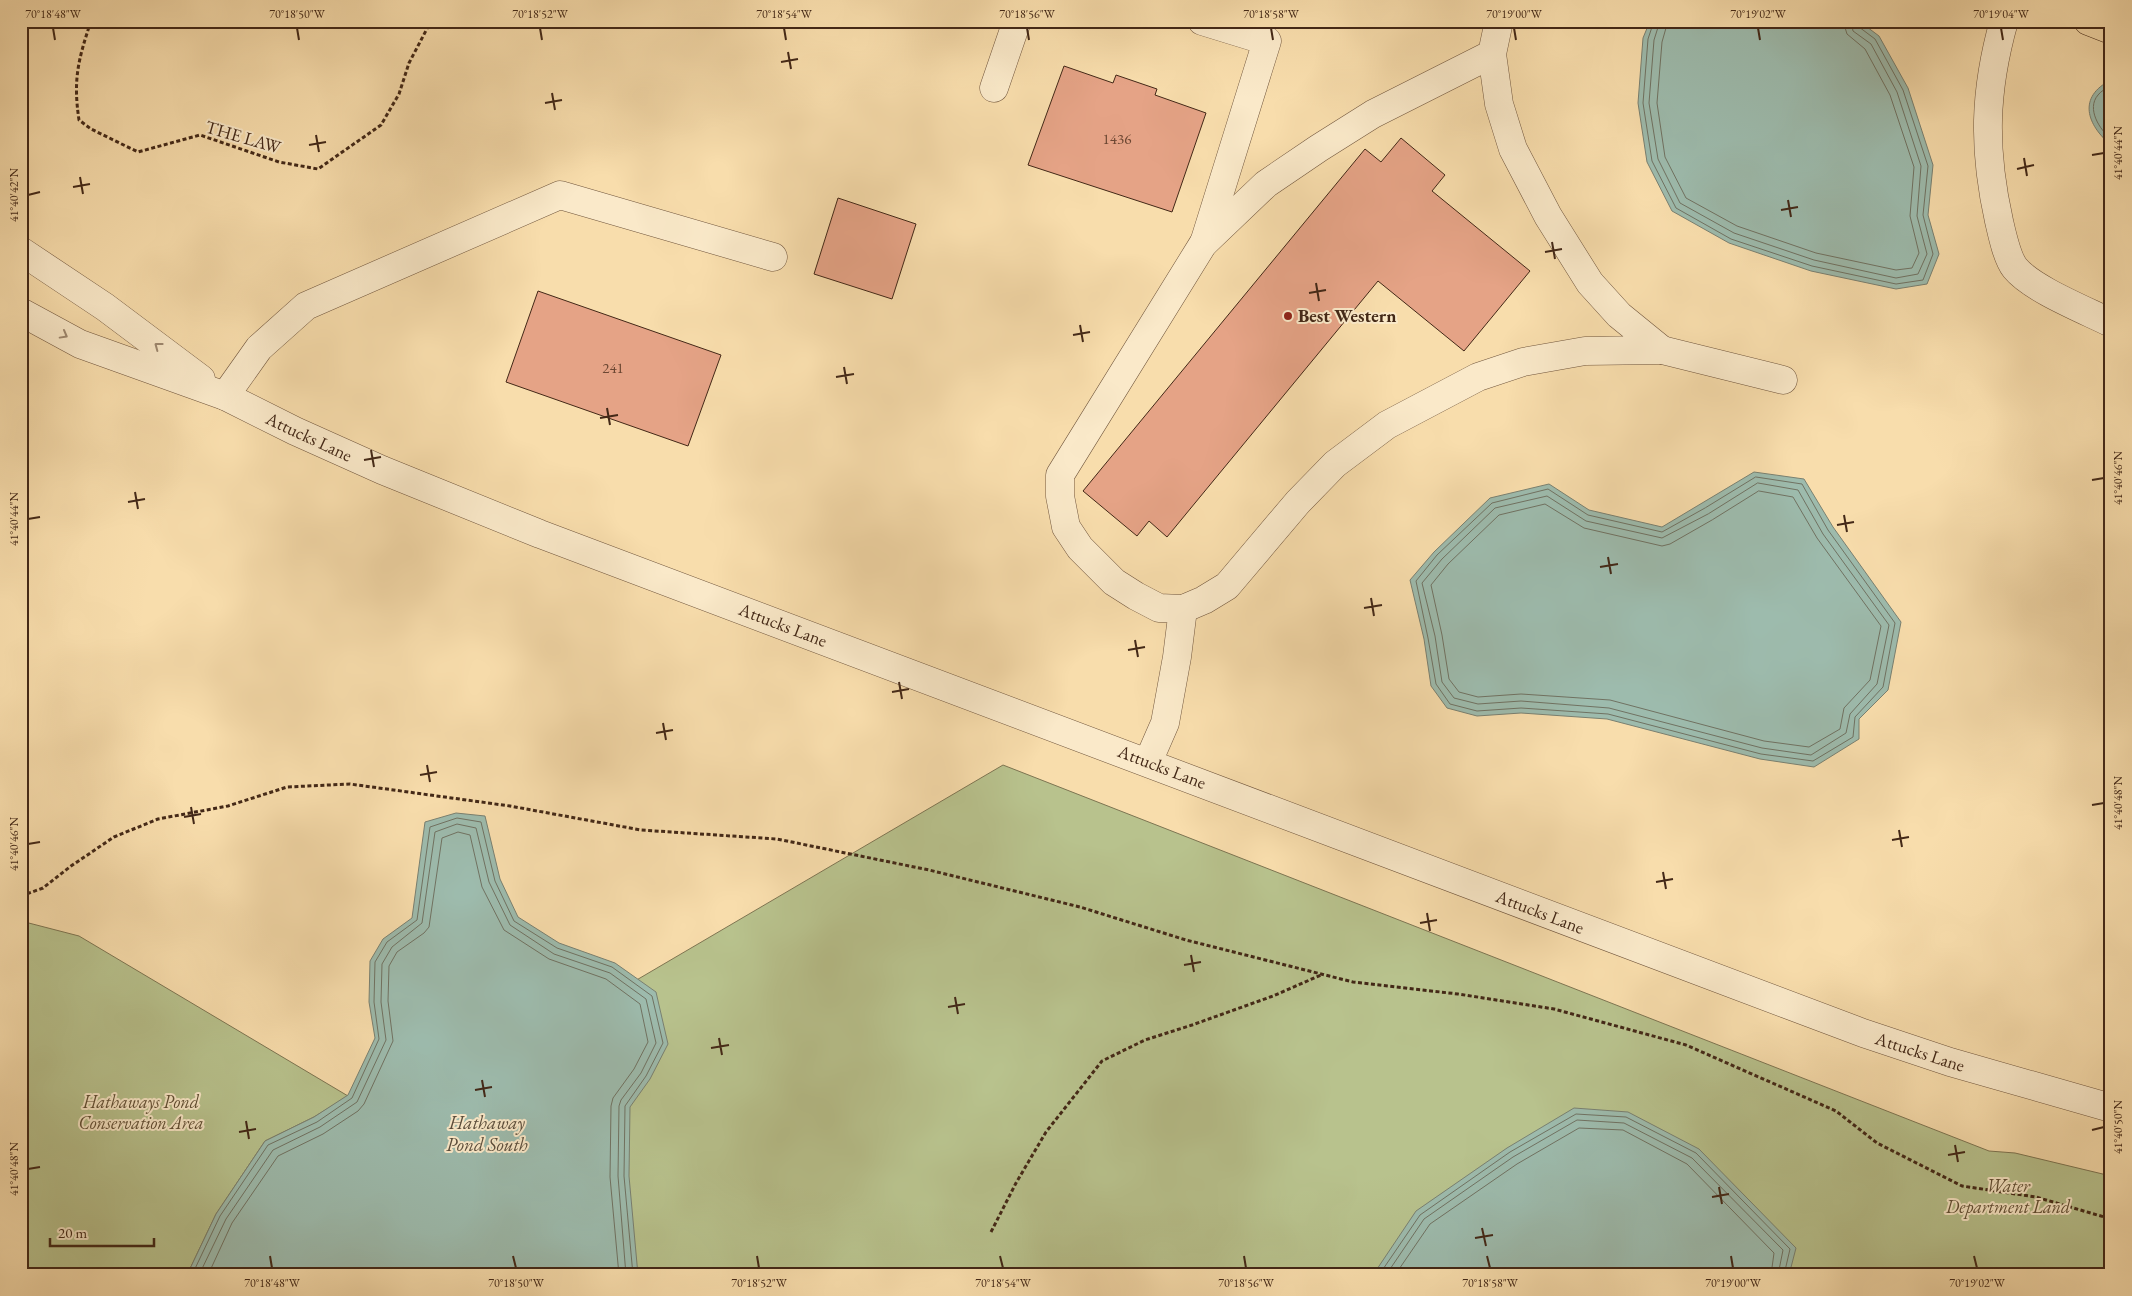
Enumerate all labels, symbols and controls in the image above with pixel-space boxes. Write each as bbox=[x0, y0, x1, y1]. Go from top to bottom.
text: 70°18'48"W bbox=[25, 6, 82, 22]
text: 70°18'50"W bbox=[269, 6, 326, 22]
text: 70°18'52"W bbox=[512, 6, 569, 22]
text: 70°18'54"W bbox=[756, 6, 813, 22]
text: 70°18'56"W bbox=[999, 6, 1056, 22]
text: 70°18'58"W bbox=[1243, 6, 1300, 22]
text: 70°19'00"W bbox=[1486, 6, 1543, 22]
text: 70°19'02"W bbox=[1730, 6, 1787, 22]
text: 70°19'04"W bbox=[1973, 6, 2030, 22]
street label: THE LAW bbox=[203, 115, 284, 158]
text: 41°40'44"N bbox=[2110, 126, 2126, 180]
house number: 1436 bbox=[1103, 129, 1131, 148]
text: 41°40'42"N bbox=[6, 168, 22, 222]
place label: Best Western bbox=[1298, 304, 1396, 327]
marker: Best Western bbox=[1282, 310, 1294, 322]
one-way arrow bbox=[58, 329, 67, 339]
one-way arrow bbox=[155, 344, 164, 352]
house number: 241 bbox=[602, 358, 624, 377]
street label: Attucks Lane bbox=[261, 406, 356, 467]
text: 41°40'46"N bbox=[2110, 451, 2126, 505]
text: 41°40'44"N bbox=[6, 492, 22, 546]
street label: Attucks Lane bbox=[735, 597, 831, 652]
street label: Attucks Lane bbox=[1114, 739, 1210, 794]
text: 41°40'48"N bbox=[2110, 776, 2126, 830]
text: 41°40'46"N bbox=[6, 817, 22, 871]
street label: Attucks Lane bbox=[1492, 884, 1588, 939]
street label: Attucks Lane bbox=[1872, 1026, 1968, 1077]
park label: Hathaways Pond Conservation Area bbox=[78, 1090, 204, 1134]
text: 41°40'50"N bbox=[2110, 1100, 2126, 1154]
water label: Hathaway Pond South bbox=[446, 1110, 528, 1157]
text: 41°40'48"N bbox=[6, 1142, 22, 1196]
park label: Water Department Land bbox=[1945, 1174, 2071, 1219]
scale bar bbox=[50, 1216, 154, 1248]
text: 20 m bbox=[58, 1223, 87, 1242]
text: 70°18'48"W bbox=[244, 1275, 301, 1291]
text: 70°18'50"W bbox=[488, 1275, 545, 1291]
text: 70°18'52"W bbox=[731, 1275, 788, 1291]
text: 70°18'54"W bbox=[975, 1275, 1032, 1291]
text: 70°18'56"W bbox=[1218, 1275, 1275, 1291]
text: 70°18'58"W bbox=[1462, 1275, 1519, 1291]
text: 70°19'00"W bbox=[1705, 1275, 1762, 1291]
text: 70°19'02"W bbox=[1949, 1275, 2006, 1291]

